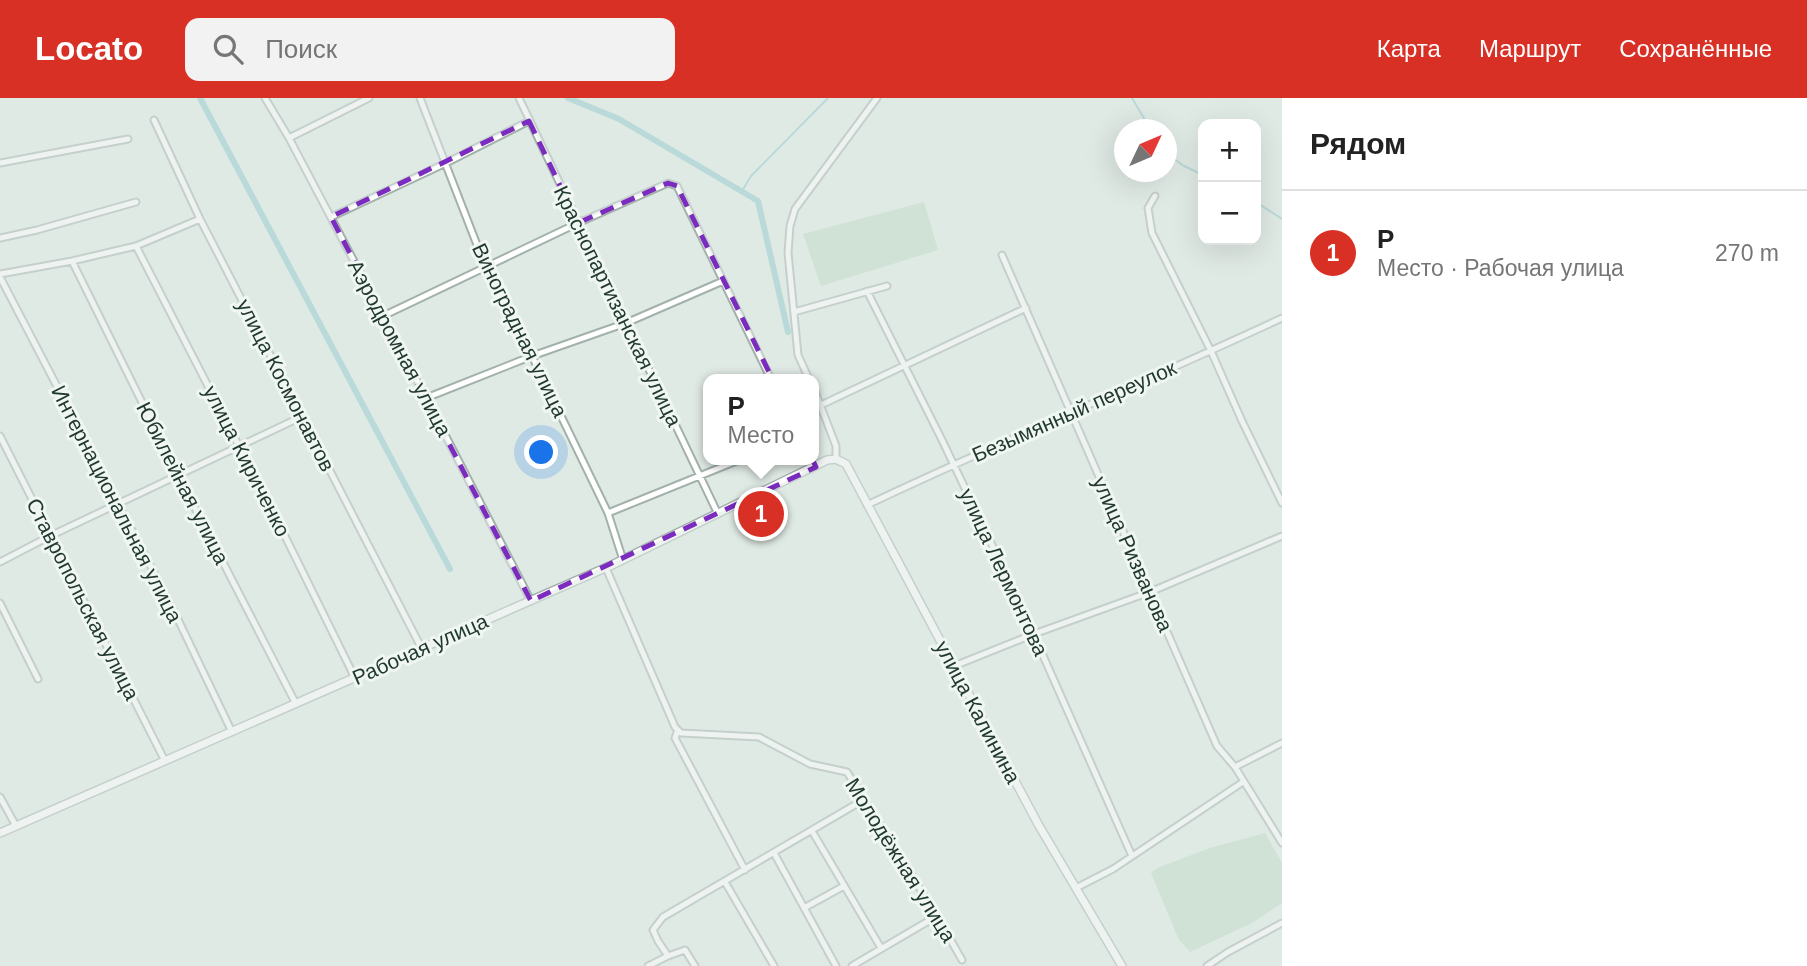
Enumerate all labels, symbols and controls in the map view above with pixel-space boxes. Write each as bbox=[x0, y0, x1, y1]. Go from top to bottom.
search box bbox=[185, 18, 675, 81]
text: Locato bbox=[35, 30, 143, 67]
icon: search bbox=[209, 30, 247, 68]
text: Поиск bbox=[265, 34, 337, 64]
text: Карта bbox=[1377, 35, 1441, 62]
text: Маршрут bbox=[1479, 35, 1581, 62]
text: Сохранённые bbox=[1619, 35, 1772, 62]
north arrow bbox=[1114, 119, 1177, 182]
map controls bbox=[1198, 119, 1261, 245]
button: + bbox=[1198, 119, 1261, 182]
text: Рядом bbox=[1310, 127, 1406, 160]
street label: Краснопартизанская улица bbox=[550, 182, 686, 430]
button: − bbox=[1198, 182, 1261, 245]
text: Р bbox=[1377, 224, 1394, 254]
street label: Виноградная улица bbox=[468, 239, 572, 421]
text: 1 bbox=[1327, 240, 1339, 266]
text: 270 m bbox=[1715, 240, 1779, 266]
text: Место · Рабочая улица bbox=[1377, 255, 1624, 281]
street label: Аэродромная улица bbox=[344, 256, 456, 440]
street label: улица Космонавтов bbox=[233, 295, 339, 475]
street label: Безымянный переулок bbox=[968, 355, 1180, 466]
popup bbox=[703, 374, 819, 465]
street label: Интернациональная улица bbox=[47, 382, 187, 627]
street label: улица Кириченко bbox=[199, 382, 295, 540]
text: Р bbox=[728, 391, 745, 421]
street label: Юбилейная улица bbox=[132, 398, 234, 568]
text: Место bbox=[728, 422, 794, 448]
your location bbox=[524, 435, 558, 469]
street label: улица Ризванова bbox=[1088, 473, 1178, 635]
street label: улица Лермонтова bbox=[955, 485, 1053, 660]
pin: 1 bbox=[738, 488, 784, 540]
street label: Ставропольская улица bbox=[22, 494, 144, 704]
street label: Рабочая улица bbox=[349, 609, 492, 689]
street label: улица Калинина bbox=[931, 637, 1025, 787]
street label: Молодёжная улица bbox=[841, 774, 961, 946]

